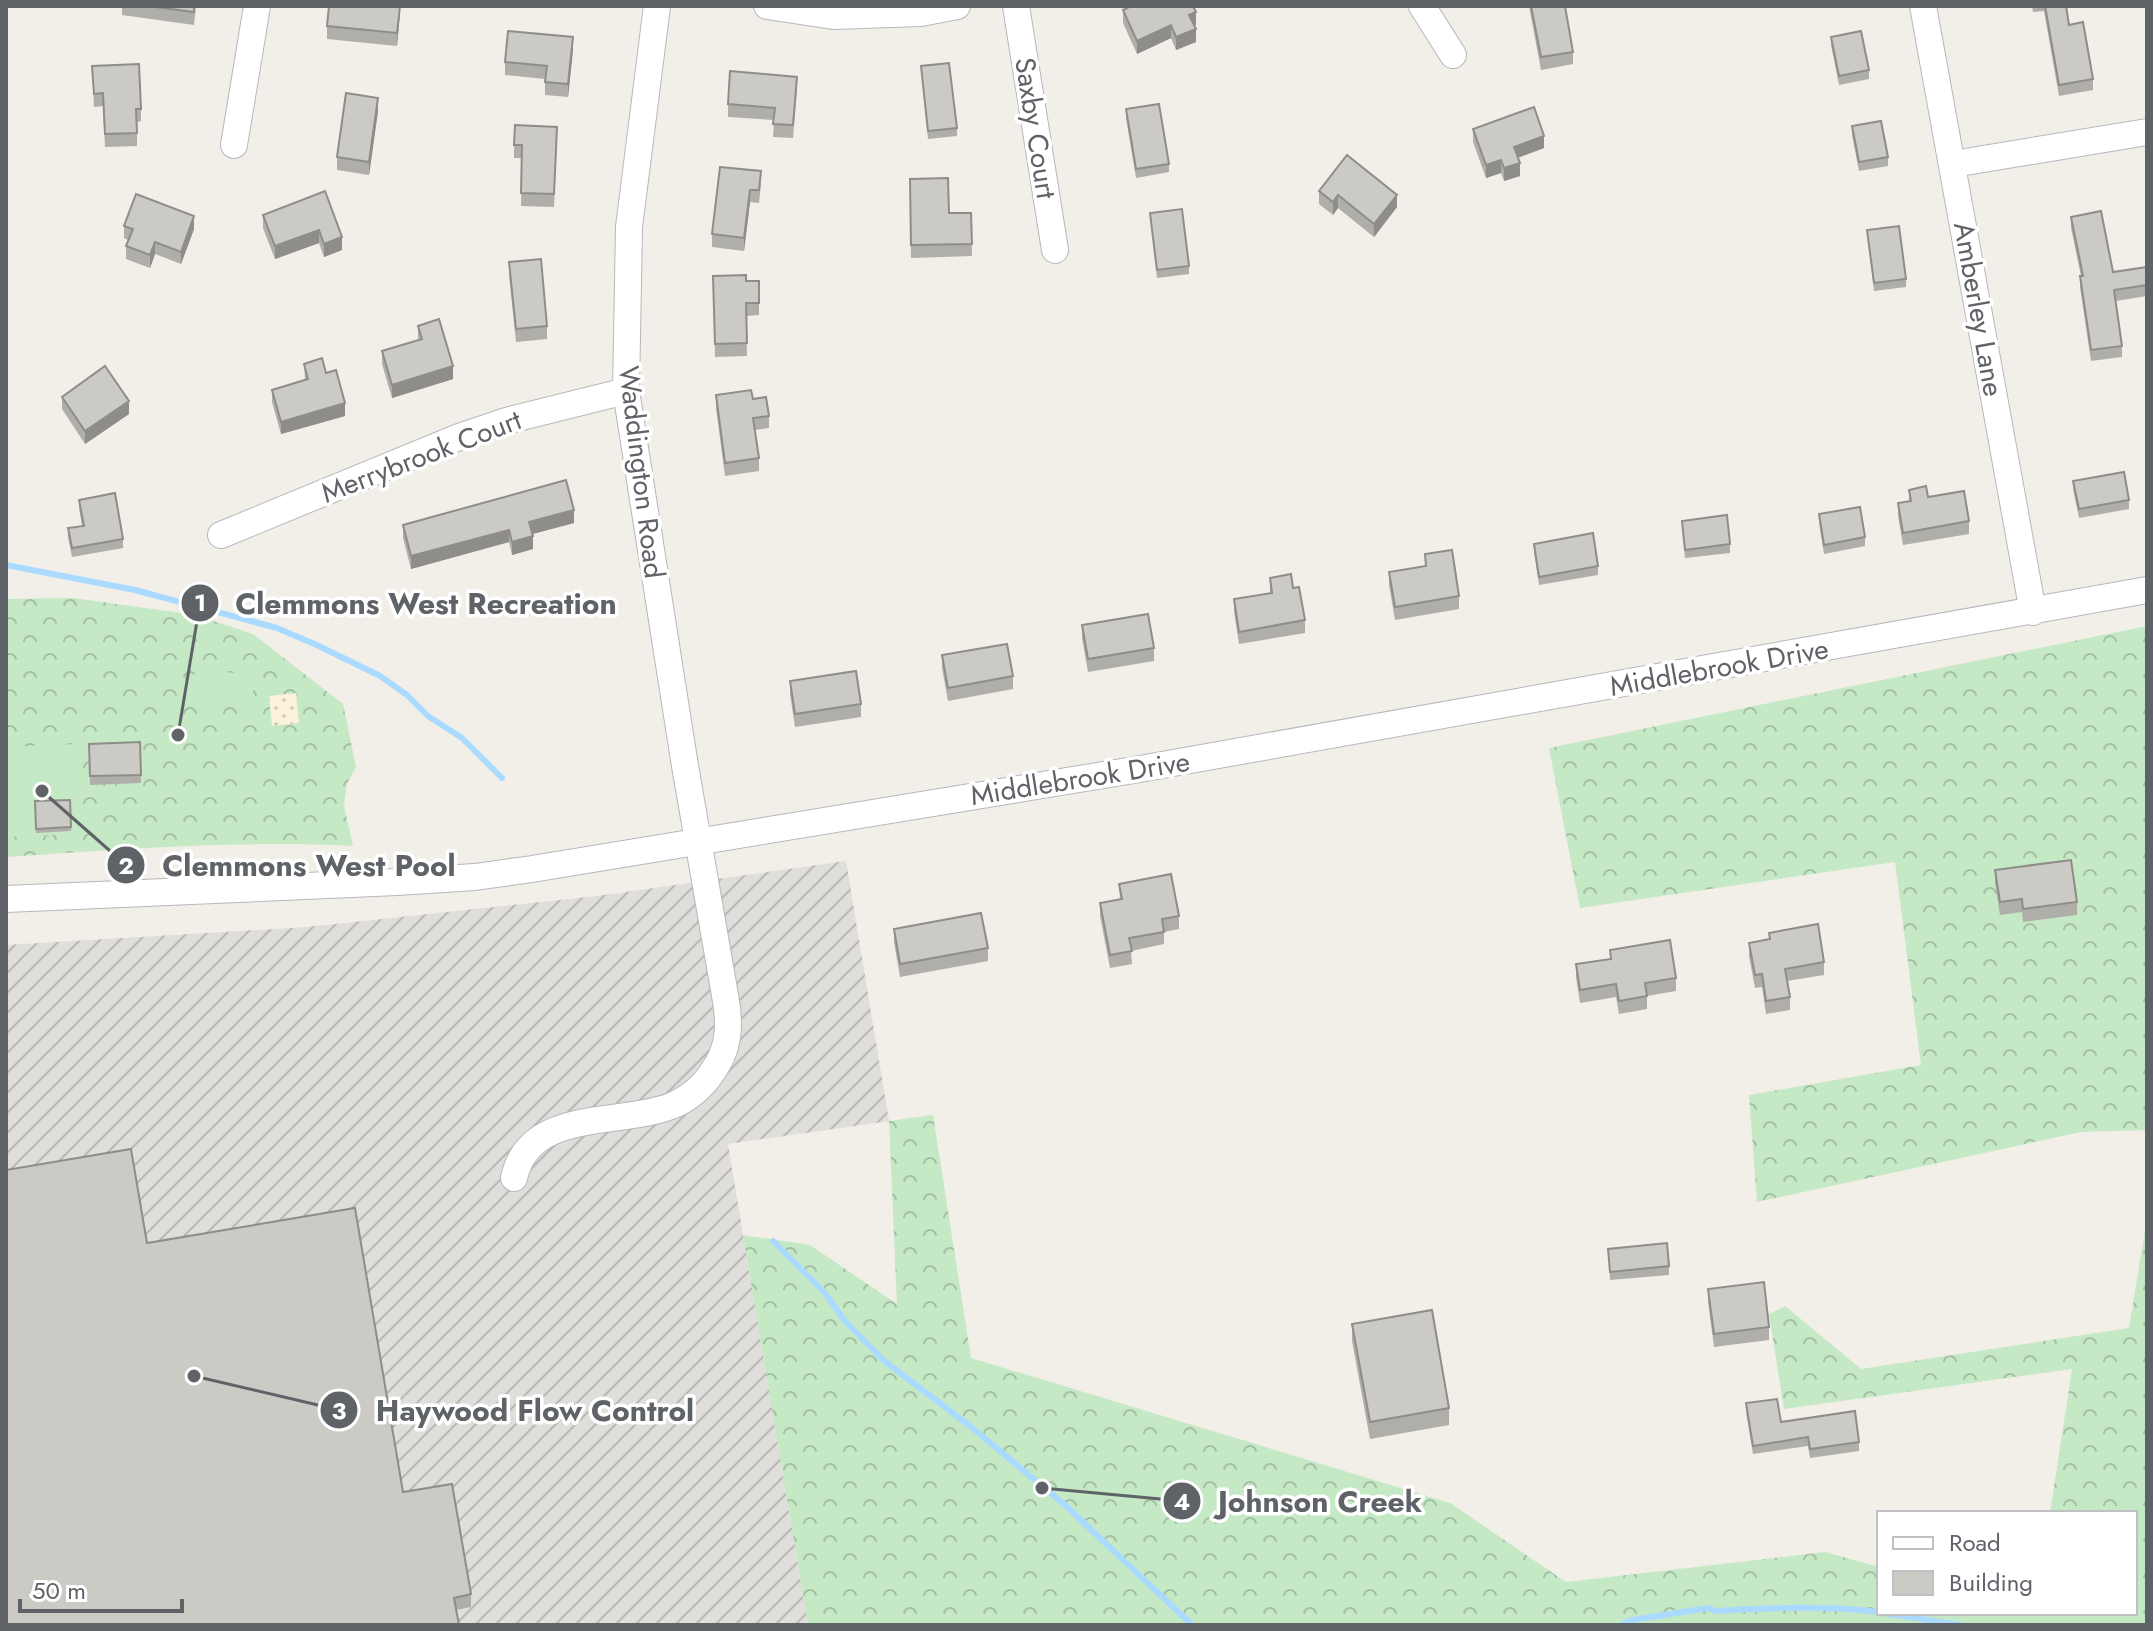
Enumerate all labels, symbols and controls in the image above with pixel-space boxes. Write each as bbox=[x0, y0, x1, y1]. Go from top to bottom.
street label: Saxby Court bbox=[1004, 55, 1067, 202]
street label: Amberley Lane bbox=[1943, 219, 2014, 400]
street label: Waddington Road bbox=[608, 363, 675, 581]
street label: Merrybrook Court bbox=[315, 399, 527, 513]
callout: Clemmons West Recreation bbox=[180, 576, 633, 630]
text: Clemmons West Recreation bbox=[235, 582, 617, 625]
text: 1 bbox=[194, 585, 206, 620]
street label: Middlebrook Drive bbox=[1606, 628, 1832, 707]
street label: Middlebrook Drive bbox=[968, 741, 1193, 816]
callout: Clemmons West Pool bbox=[106, 838, 471, 892]
text: Clemmons West Pool bbox=[162, 844, 456, 887]
text: 2 bbox=[118, 848, 134, 883]
callout: Haywood Flow Control bbox=[319, 1383, 710, 1437]
text: Haywood Flow Control bbox=[376, 1389, 694, 1432]
text: 3 bbox=[332, 1393, 347, 1428]
callout: Johnson Creek bbox=[1162, 1474, 1438, 1528]
text: Johnson Creek bbox=[1213, 1480, 1423, 1523]
text: 4 bbox=[1174, 1484, 1190, 1519]
legend bbox=[1877, 1511, 2137, 1615]
text: Road bbox=[1949, 1525, 2001, 1560]
scale bar bbox=[20, 1563, 182, 1613]
text: Building bbox=[1949, 1565, 2033, 1600]
text: 50 m bbox=[32, 1573, 86, 1608]

